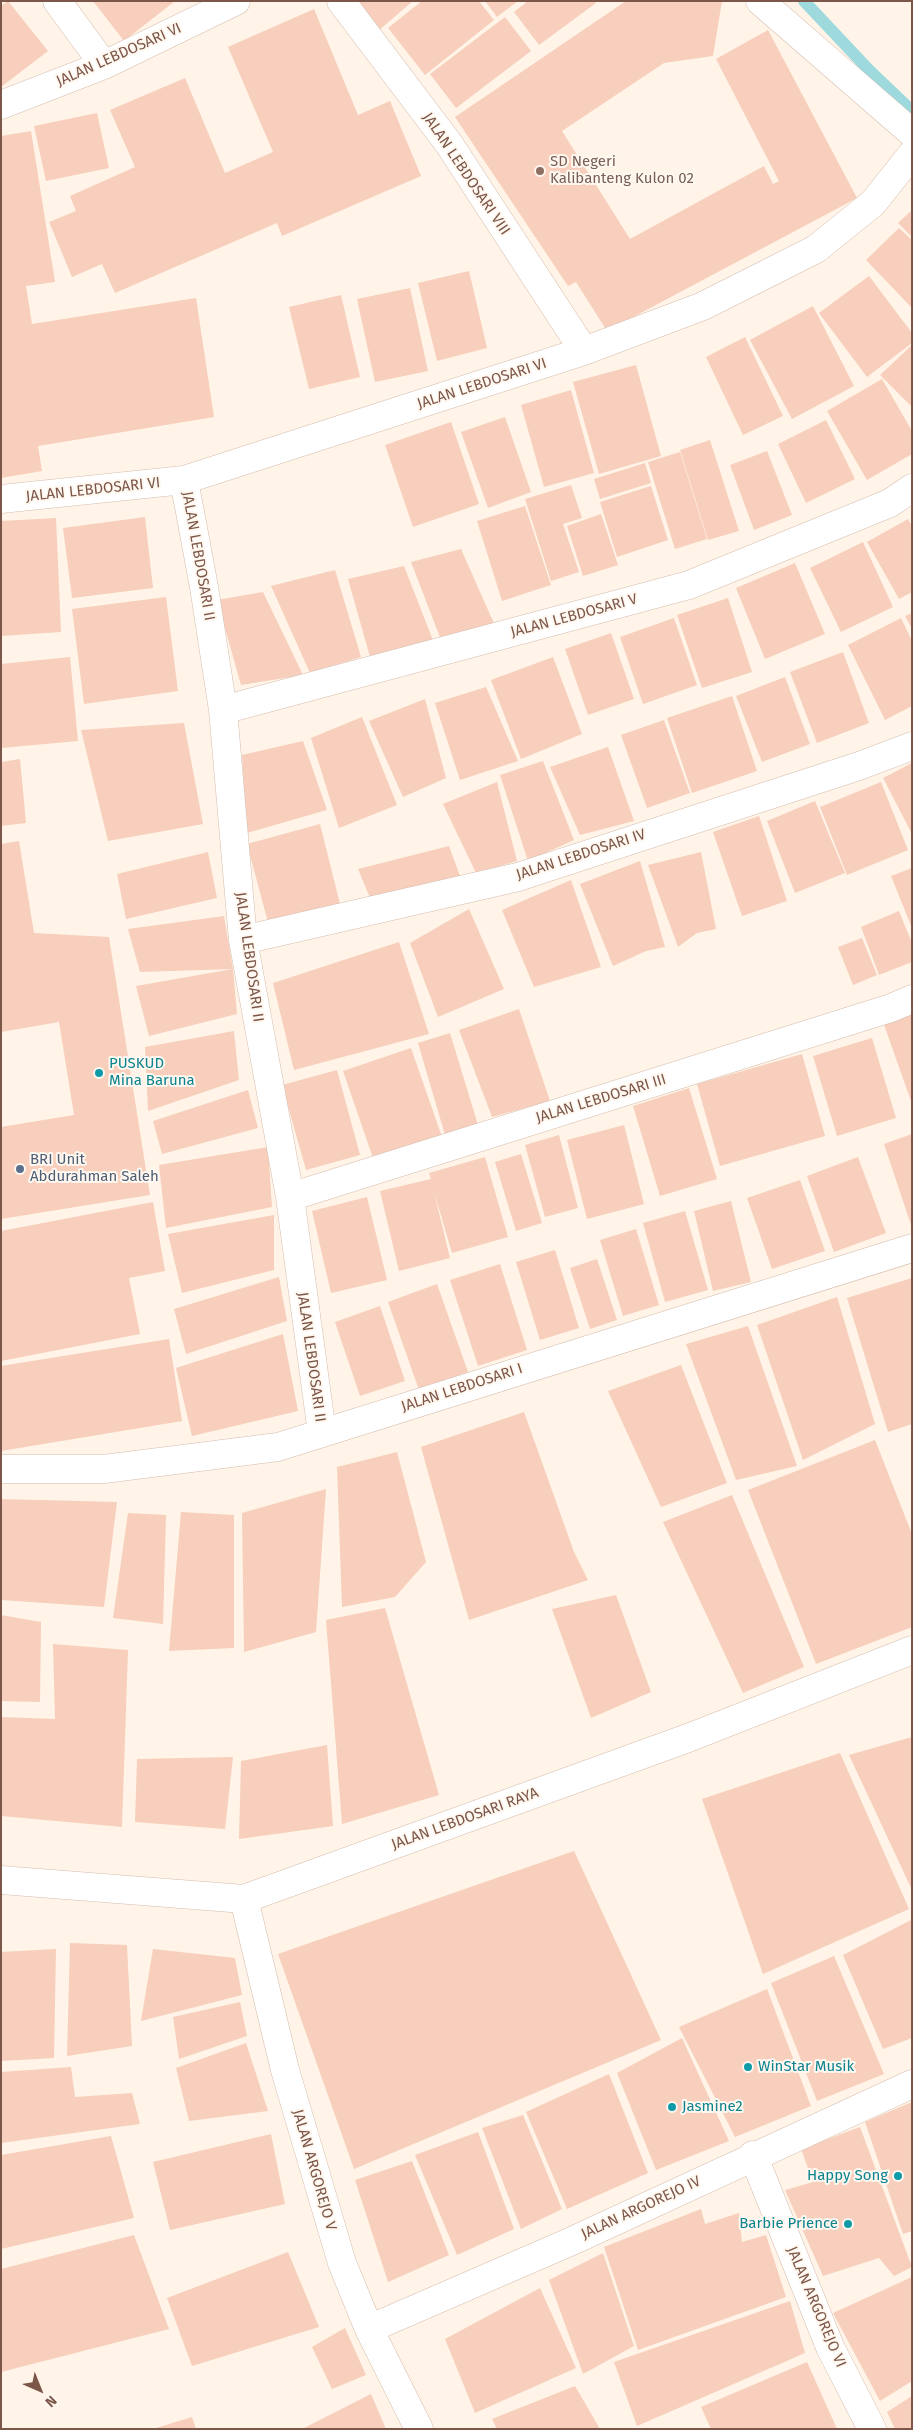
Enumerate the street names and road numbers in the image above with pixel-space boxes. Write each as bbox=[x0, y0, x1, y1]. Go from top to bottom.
street label: JALAN LEBDOSARI VI bbox=[54, 19, 184, 91]
street label: JALAN LEBDOSARI VIII bbox=[418, 109, 514, 239]
street label: JALAN LEBDOSARI VI bbox=[415, 355, 549, 413]
street label: JALAN LEBDOSARI VI bbox=[25, 474, 161, 506]
street label: JALAN LEBDOSARI II bbox=[178, 490, 218, 622]
street label: JALAN LEBDOSARI V bbox=[509, 590, 639, 642]
street label: JALAN LEBDOSARI IV bbox=[514, 826, 648, 884]
street label: JALAN LEBDOSARI II bbox=[231, 891, 267, 1023]
street label: JALAN LEBDOSARI III bbox=[534, 1071, 668, 1127]
street label: JALAN LEBDOSARI II bbox=[293, 1291, 329, 1423]
street label: JALAN LEBDOSARI I bbox=[399, 1360, 525, 1416]
street label: JALAN LEBDOSARI RAYA bbox=[389, 1784, 541, 1854]
street label: JALAN ARGOREJO V bbox=[288, 2107, 340, 2233]
street label: JALAN ARGOREJO IV bbox=[578, 2172, 704, 2244]
street label: JALAN ARGOREJO VI bbox=[782, 2244, 850, 2370]

